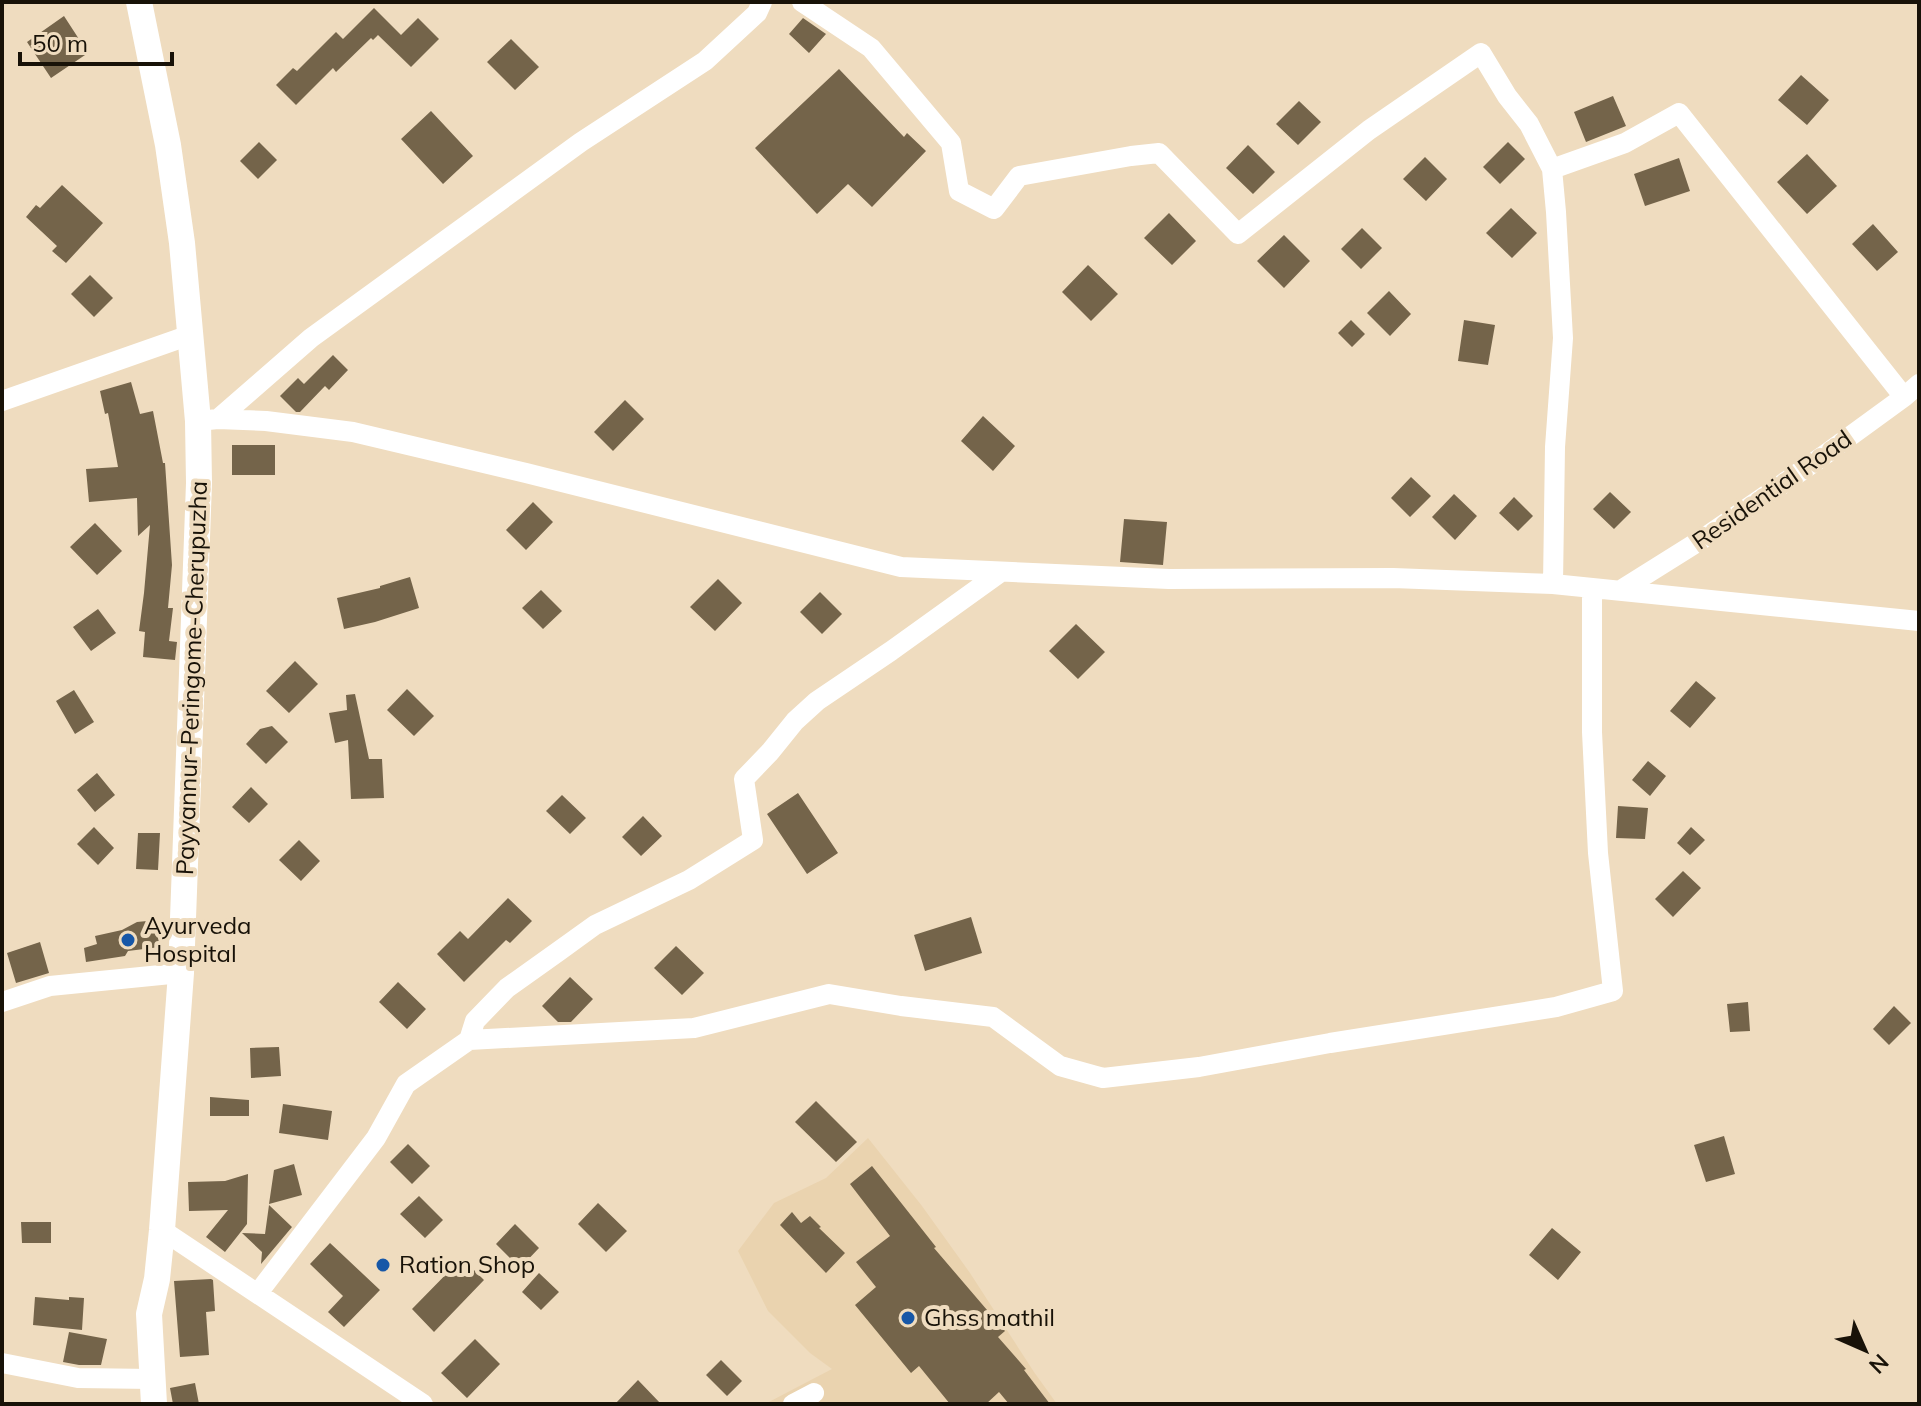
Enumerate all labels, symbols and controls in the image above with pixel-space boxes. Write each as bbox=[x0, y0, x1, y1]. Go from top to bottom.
scale bar bbox=[20, 16, 172, 66]
text: 50 m bbox=[32, 28, 88, 58]
street label: Residential Road bbox=[1686, 423, 1857, 555]
street label: Payyannur-Peringome-Cherupuzha bbox=[169, 480, 213, 876]
place label: Ayurveda Hospital bbox=[144, 910, 251, 968]
marker: Ayurveda Hospital bbox=[119, 931, 137, 949]
place label: Ration Shop bbox=[399, 1249, 535, 1279]
marker: Ration Shop bbox=[374, 1256, 392, 1274]
place label: Ghss mathil bbox=[924, 1302, 1055, 1332]
marker: Ghss mathil bbox=[899, 1309, 917, 1327]
north arrow bbox=[1825, 1310, 1905, 1390]
text: N bbox=[1863, 1348, 1895, 1380]

